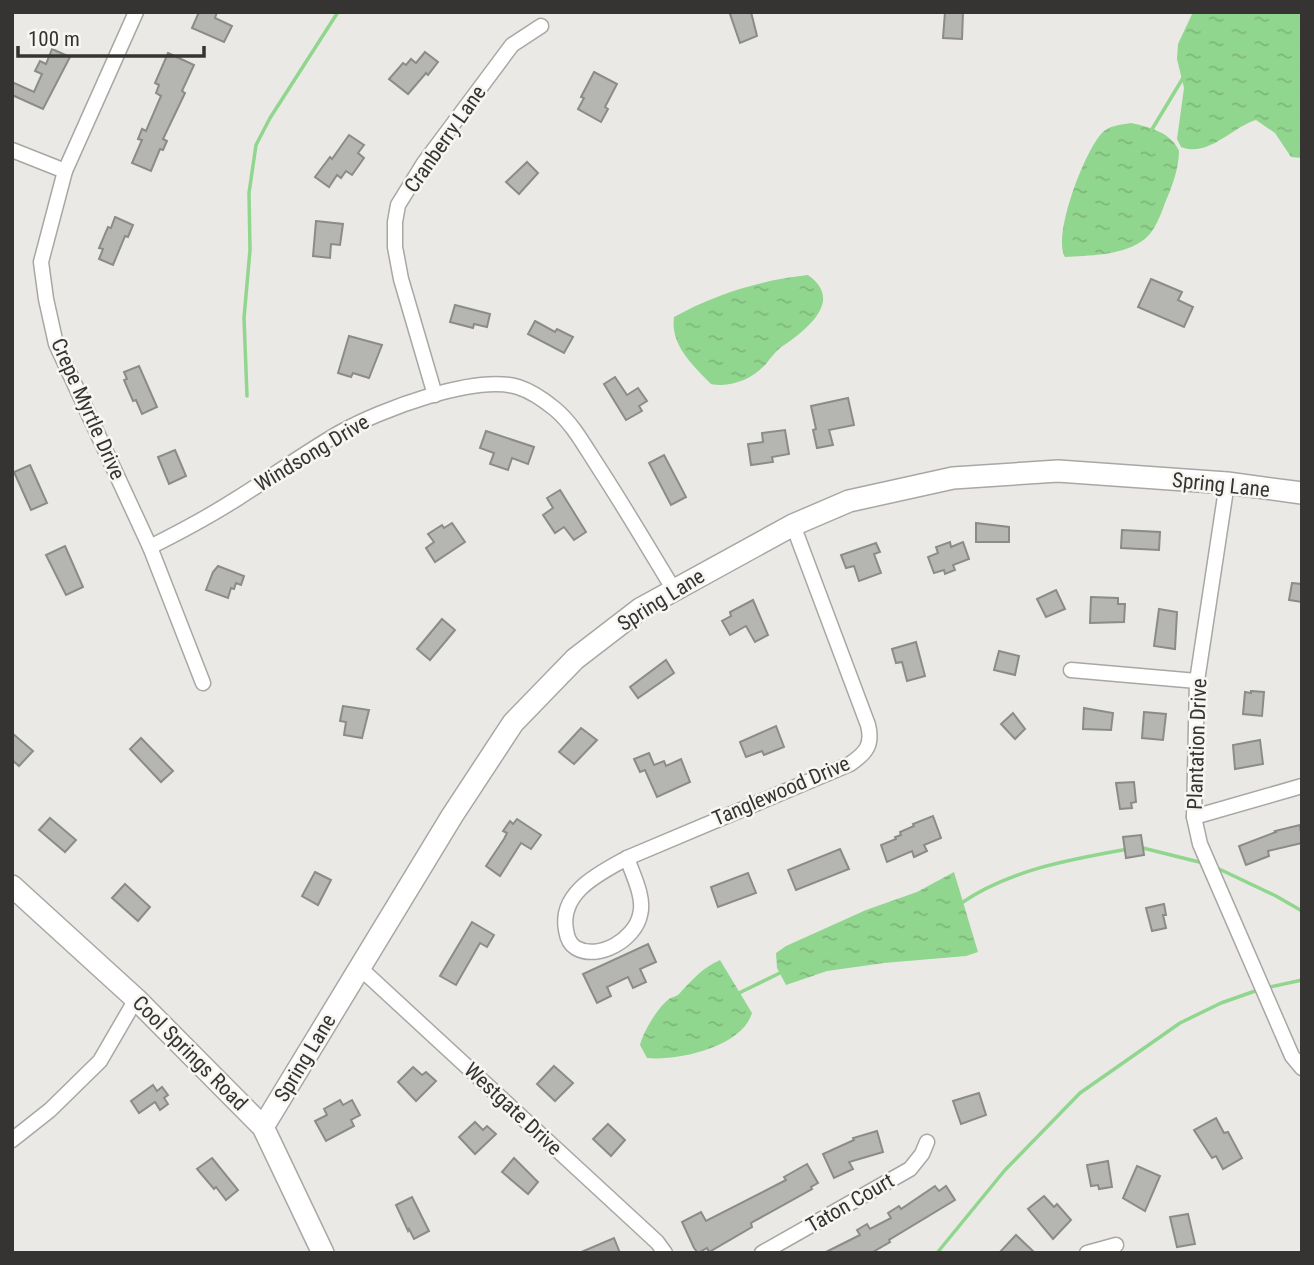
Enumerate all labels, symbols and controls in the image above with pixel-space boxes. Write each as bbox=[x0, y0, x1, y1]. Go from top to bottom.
scale bar bbox=[18, 14, 203, 58]
text: 100 m bbox=[28, 27, 80, 51]
street label: Cranberry Lane bbox=[399, 81, 491, 197]
street label: Crepe Myrtle Drive bbox=[46, 335, 130, 483]
street label: Windsong Drive bbox=[251, 409, 373, 496]
street label: Spring Lane bbox=[1171, 468, 1271, 502]
street label: Spring Lane bbox=[613, 564, 709, 636]
street label: Plantation Drive bbox=[1183, 678, 1211, 810]
street label: Tanglewood Drive bbox=[709, 751, 853, 831]
street label: Cool Springs Road bbox=[128, 991, 252, 1115]
street label: Spring Lane bbox=[270, 1010, 341, 1106]
street label: Westgate Drive bbox=[459, 1058, 567, 1160]
street label: Taton Court bbox=[802, 1168, 898, 1238]

